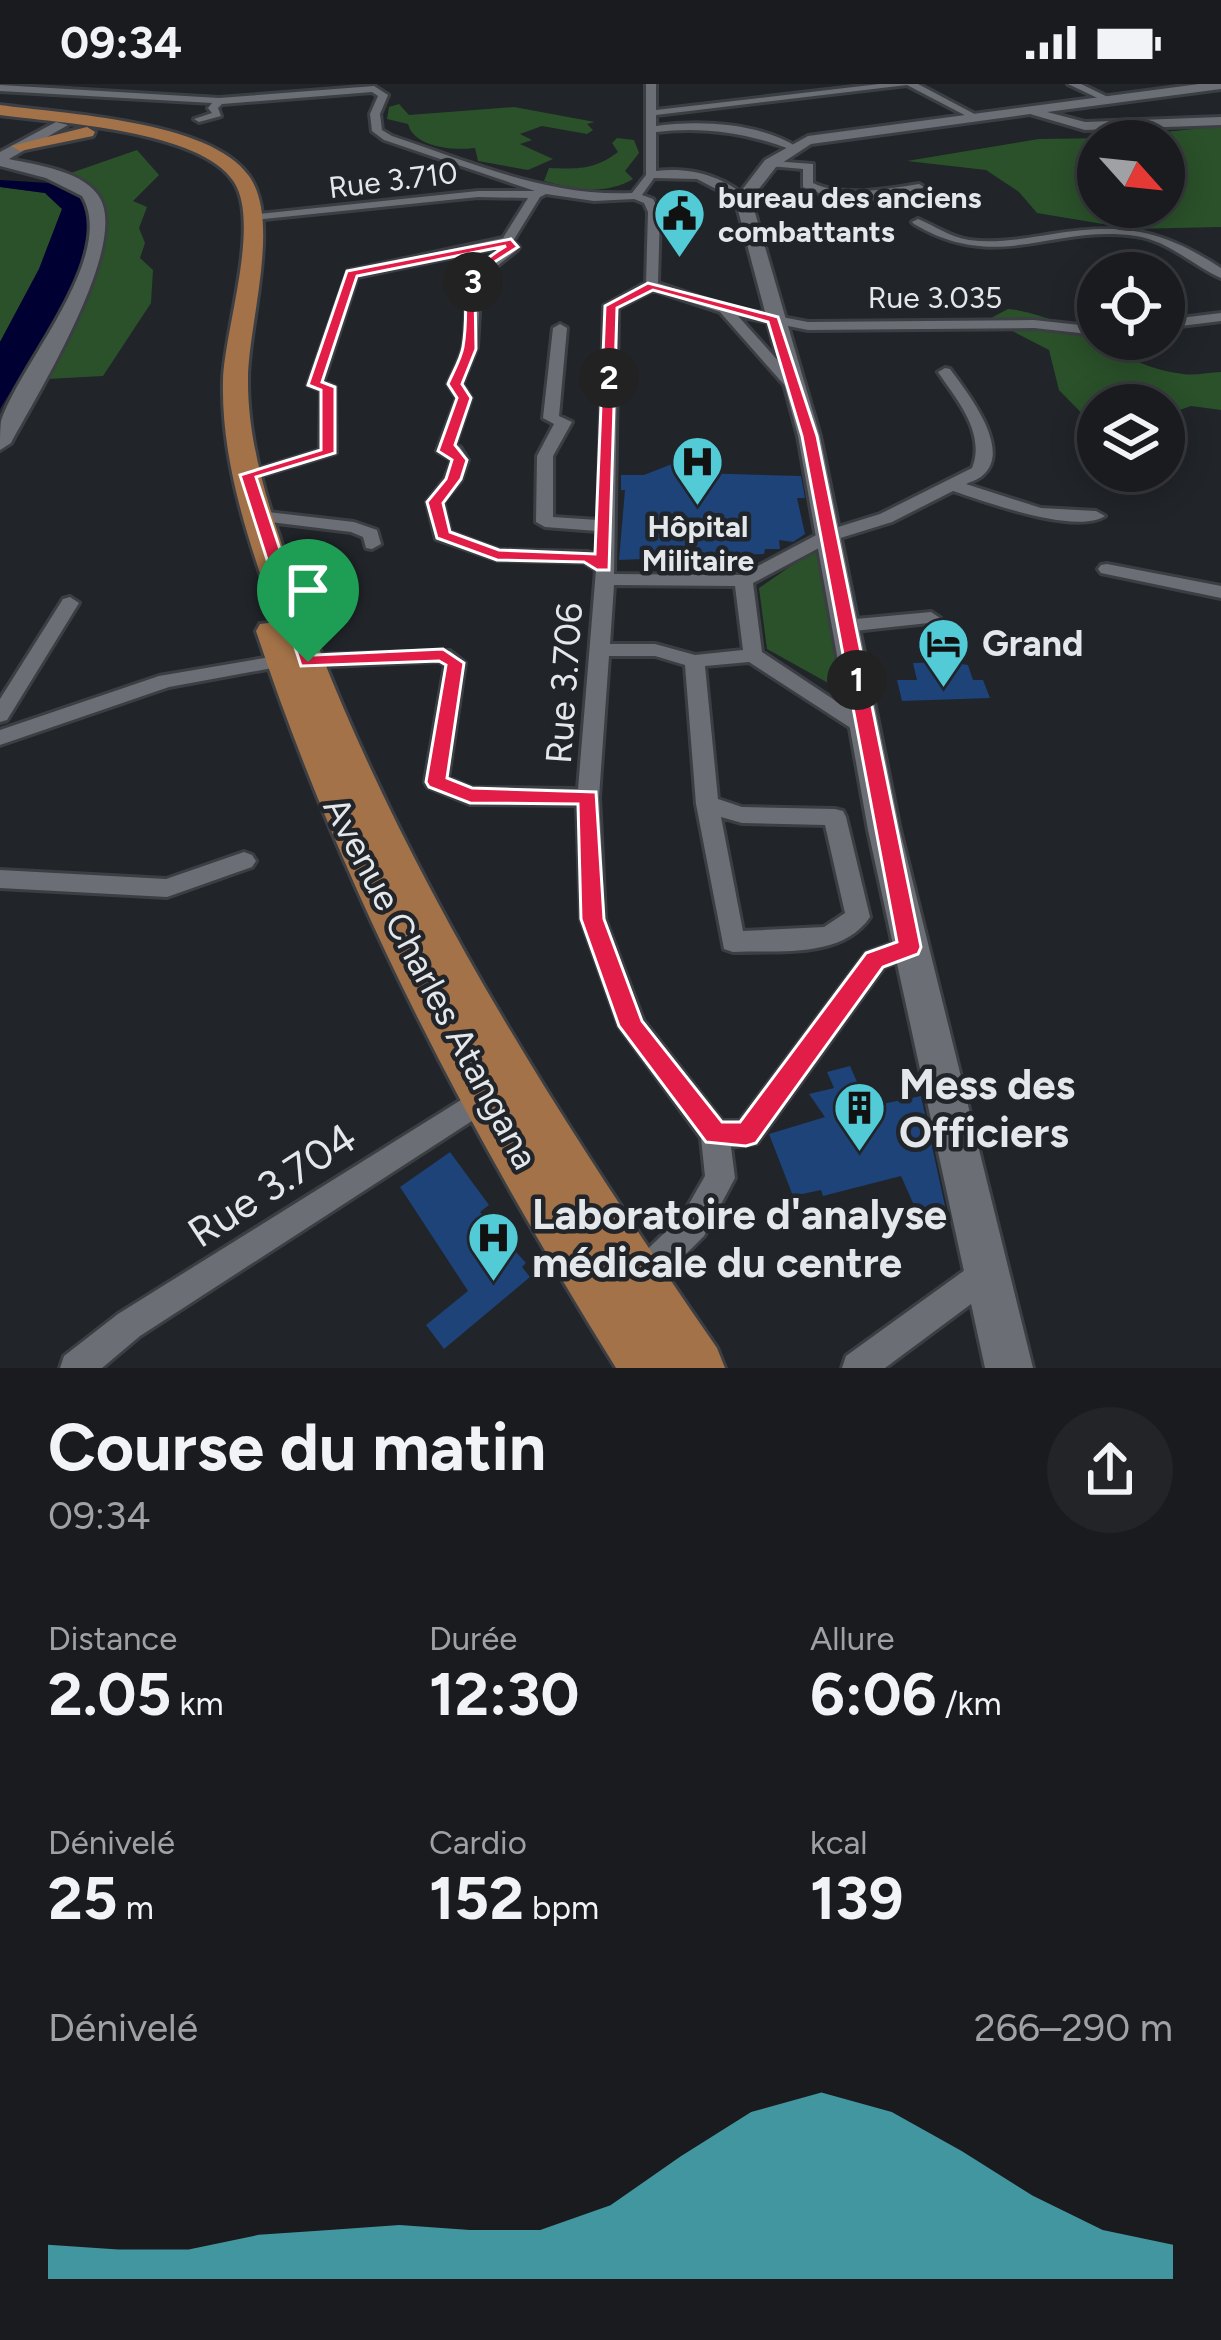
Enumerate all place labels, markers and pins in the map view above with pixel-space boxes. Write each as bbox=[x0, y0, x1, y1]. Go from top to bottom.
place label: bureau des anciens combattants bbox=[718, 179, 982, 250]
public building icon: bureau des anciens combattants bbox=[651, 186, 707, 260]
pin: 3 bbox=[443, 252, 503, 312]
pin: 2 bbox=[579, 348, 639, 408]
hospital icon: Hôpital Militaire bbox=[670, 433, 726, 507]
place label: Hôpital Militaire bbox=[642, 508, 755, 579]
pin bbox=[257, 539, 359, 662]
hotel icon: Grand bbox=[915, 615, 971, 689]
place label: Grand bbox=[982, 622, 1083, 665]
pin: 1 bbox=[827, 650, 887, 710]
place label: Mess des Officiers bbox=[899, 1059, 1075, 1158]
building icon: Mess des Officiers bbox=[832, 1080, 888, 1154]
place label: Laboratoire d'analyse médicale du centre bbox=[532, 1189, 947, 1288]
hospital icon: Laboratoire d'analyse médicale du centre bbox=[465, 1210, 521, 1284]

